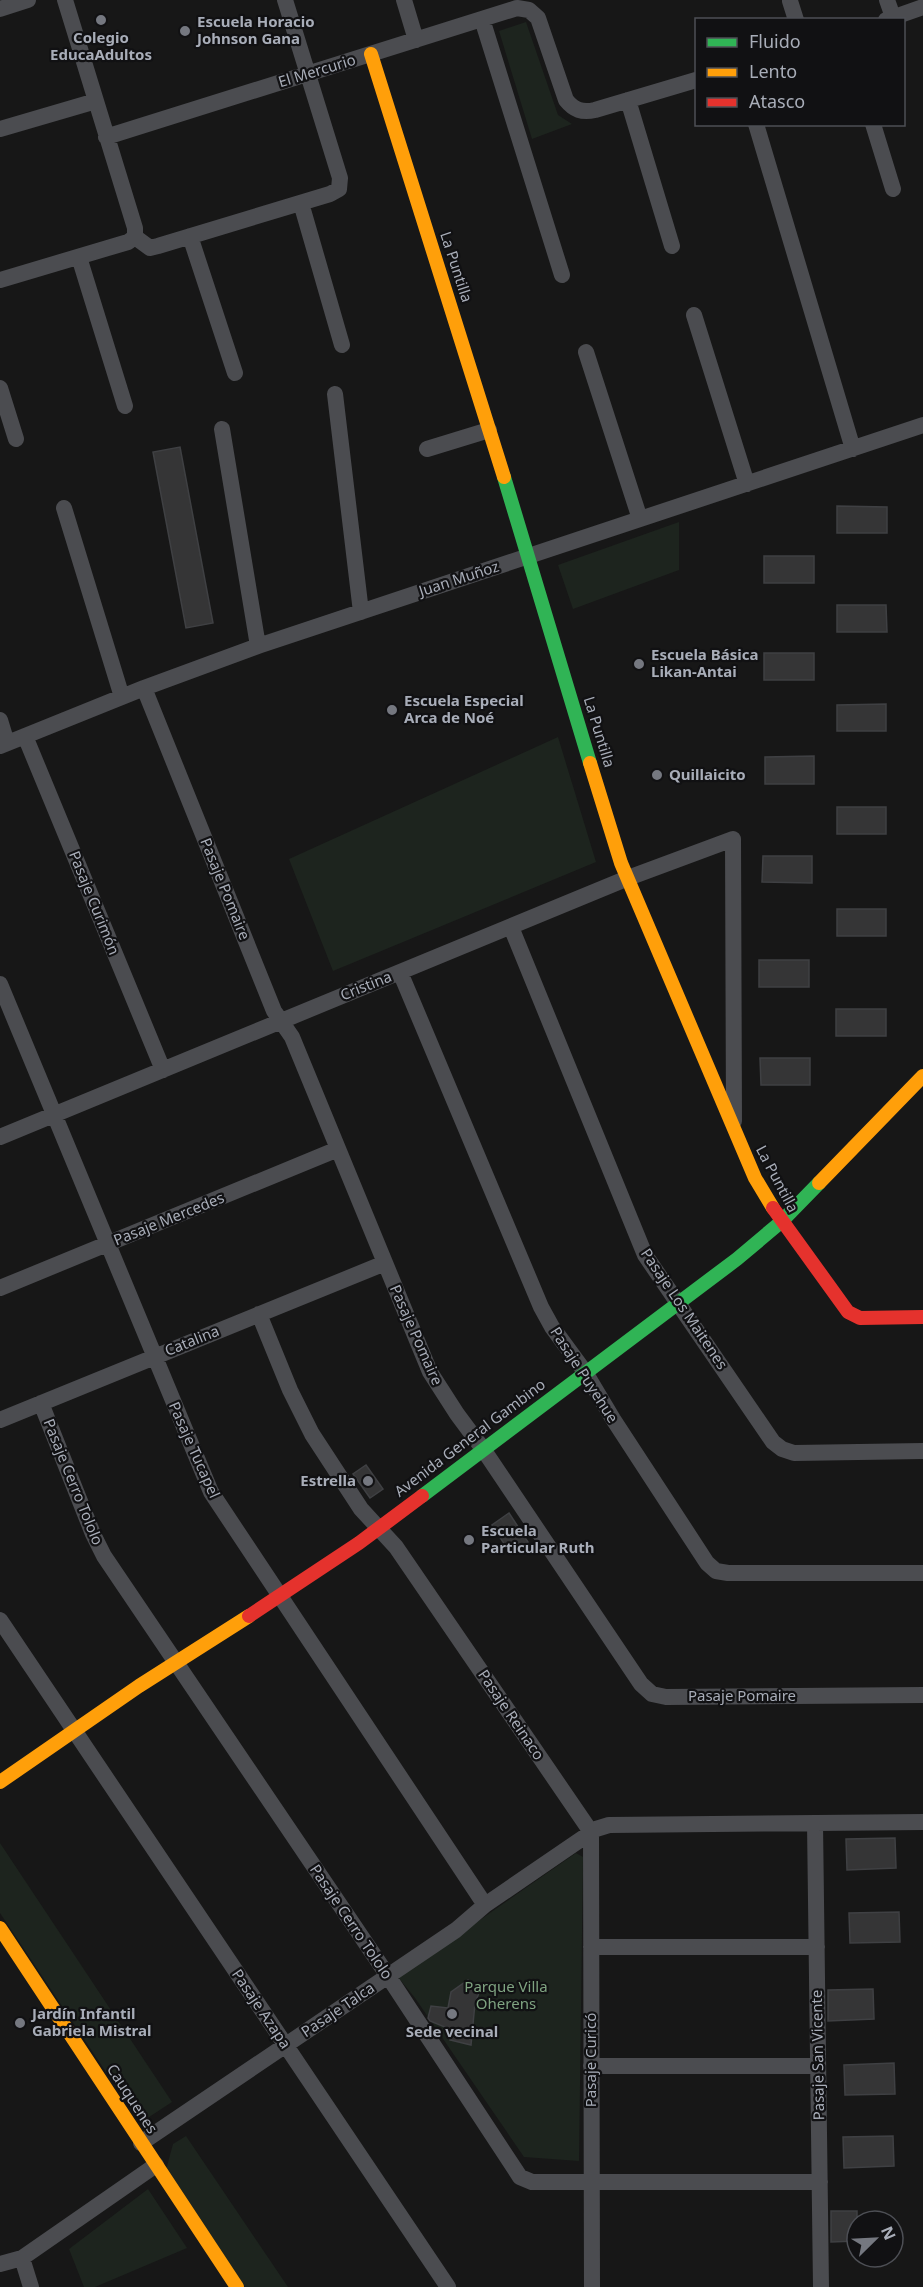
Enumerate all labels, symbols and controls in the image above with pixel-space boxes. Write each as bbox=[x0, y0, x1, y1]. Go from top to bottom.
place label: Escuela Horacio Johnson Gana bbox=[195, 11, 315, 48]
marker: Colegio EducaAdultos bbox=[94, 13, 108, 27]
legend bbox=[695, 18, 905, 126]
marker: Escuela Horacio Johnson Gana bbox=[178, 24, 192, 38]
place label: Colegio EducaAdultos bbox=[50, 27, 152, 64]
text: Fluido bbox=[749, 29, 801, 53]
street label: El Mercurio bbox=[276, 49, 358, 91]
text: Lento bbox=[749, 59, 797, 83]
text: Atasco bbox=[749, 89, 805, 113]
street label: La Puntilla bbox=[436, 229, 478, 305]
street label: Juan Muñoz bbox=[414, 556, 501, 601]
place label: Escuela Básica Likan-Antai bbox=[651, 644, 758, 681]
marker: Escuela Básica Likan-Antai bbox=[632, 657, 646, 671]
place label: Escuela Especial Arca de Noé bbox=[404, 690, 524, 727]
street label: La Puntilla bbox=[580, 694, 620, 770]
marker: Escuela Especial Arca de Noé bbox=[385, 703, 399, 717]
place label: Quillaicito bbox=[669, 764, 746, 784]
marker: Quillaicito bbox=[650, 768, 664, 782]
street label: Pasaje Pomaire bbox=[196, 835, 255, 943]
street label: Pasaje Curimón bbox=[65, 848, 125, 958]
street label: Cristina bbox=[337, 966, 394, 1004]
street label: La Puntilla bbox=[752, 1142, 804, 1216]
street label: Pasaje Mercedes bbox=[110, 1187, 227, 1249]
street label: Pasaje Los Maitenes bbox=[637, 1244, 733, 1373]
street label: Pasaje Pomaire bbox=[386, 1281, 448, 1388]
street label: Catalina bbox=[161, 1320, 222, 1360]
street label: Pasaje Puyehue bbox=[546, 1323, 623, 1426]
street label: Avenida General Gambino bbox=[390, 1374, 549, 1501]
street label: Pasaje Tucapel bbox=[165, 1398, 225, 1501]
street label: Pasaje Cerro Tololo bbox=[39, 1415, 108, 1548]
place label: Estrella bbox=[300, 1470, 356, 1490]
marker: Estrella bbox=[361, 1474, 375, 1488]
place label: Escuela Particular Ruth bbox=[481, 1520, 594, 1557]
marker: Escuela Particular Ruth bbox=[462, 1533, 476, 1547]
street label: Pasaje Reinaco bbox=[474, 1665, 549, 1764]
street label: Pasaje Pomaire bbox=[688, 1685, 796, 1705]
street label: Pasaje Cerro Tololo bbox=[306, 1860, 398, 1983]
street label: Pasaje Azapa bbox=[228, 1965, 296, 2052]
park label: Parque Villa Oherens bbox=[464, 1976, 548, 2013]
street label: Pasaje Talca bbox=[297, 1977, 378, 2041]
street label: Pasaje San Vicente bbox=[806, 1989, 828, 2121]
place label: Jardín Infantil Gabriela Mistral bbox=[30, 2003, 151, 2040]
marker: Sede vecinal bbox=[445, 2007, 459, 2021]
street label: Pasaje Curicó bbox=[580, 2013, 600, 2107]
marker: Jardín Infantil Gabriela Mistral bbox=[13, 2016, 27, 2030]
place label: Sede vecinal bbox=[406, 2021, 498, 2041]
street label: Cauquenes bbox=[103, 2060, 163, 2137]
north arrow bbox=[845, 2209, 905, 2269]
text: N bbox=[876, 2222, 901, 2243]

